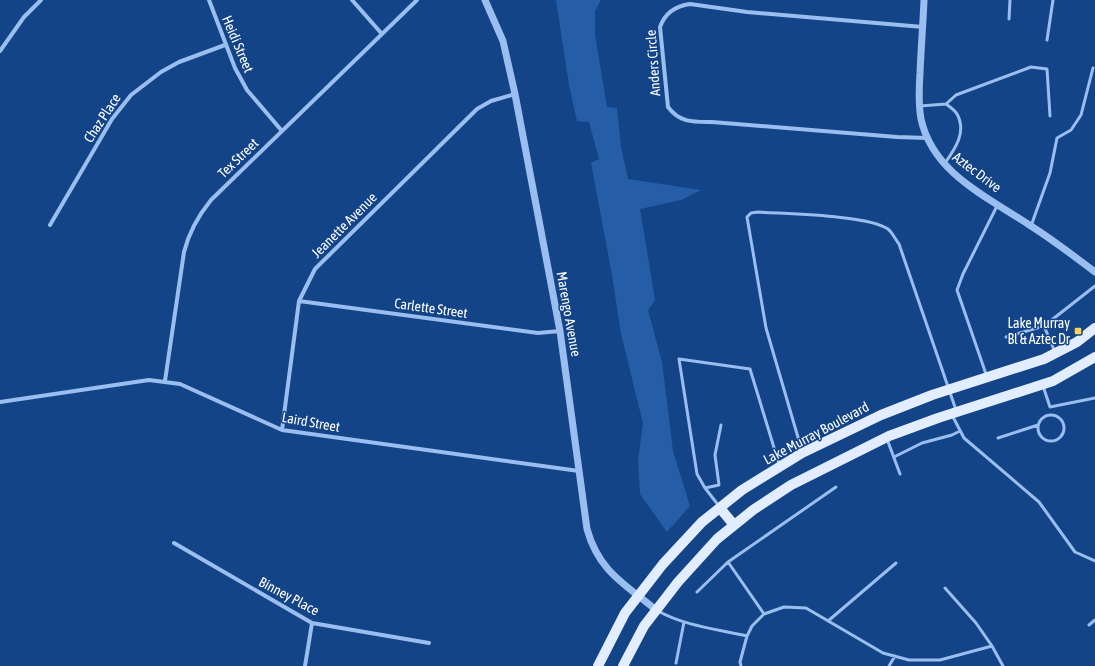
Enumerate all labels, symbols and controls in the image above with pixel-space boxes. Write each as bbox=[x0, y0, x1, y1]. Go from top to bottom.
street label: Heidi Street bbox=[219, 13, 257, 75]
street label: Anders Circle bbox=[643, 29, 663, 97]
street label: Chaz Place bbox=[80, 91, 124, 145]
street label: Tex Street bbox=[215, 135, 261, 181]
street label: Aztec Drive bbox=[950, 149, 1004, 195]
street label: Jeanette Avenue bbox=[308, 189, 380, 261]
street label: Marengo Avenue bbox=[554, 270, 584, 358]
street label: Carlette Street bbox=[393, 295, 469, 321]
place label: Lake Murray Bl & Aztec Dr bbox=[1007, 315, 1071, 347]
marker: Lake Murray Bl & Aztec Dr bbox=[1073, 326, 1083, 336]
street label: Lake Murray Boulevard bbox=[761, 398, 871, 468]
street label: Laird Street bbox=[281, 409, 341, 435]
street label: Binney Place bbox=[256, 573, 322, 619]

